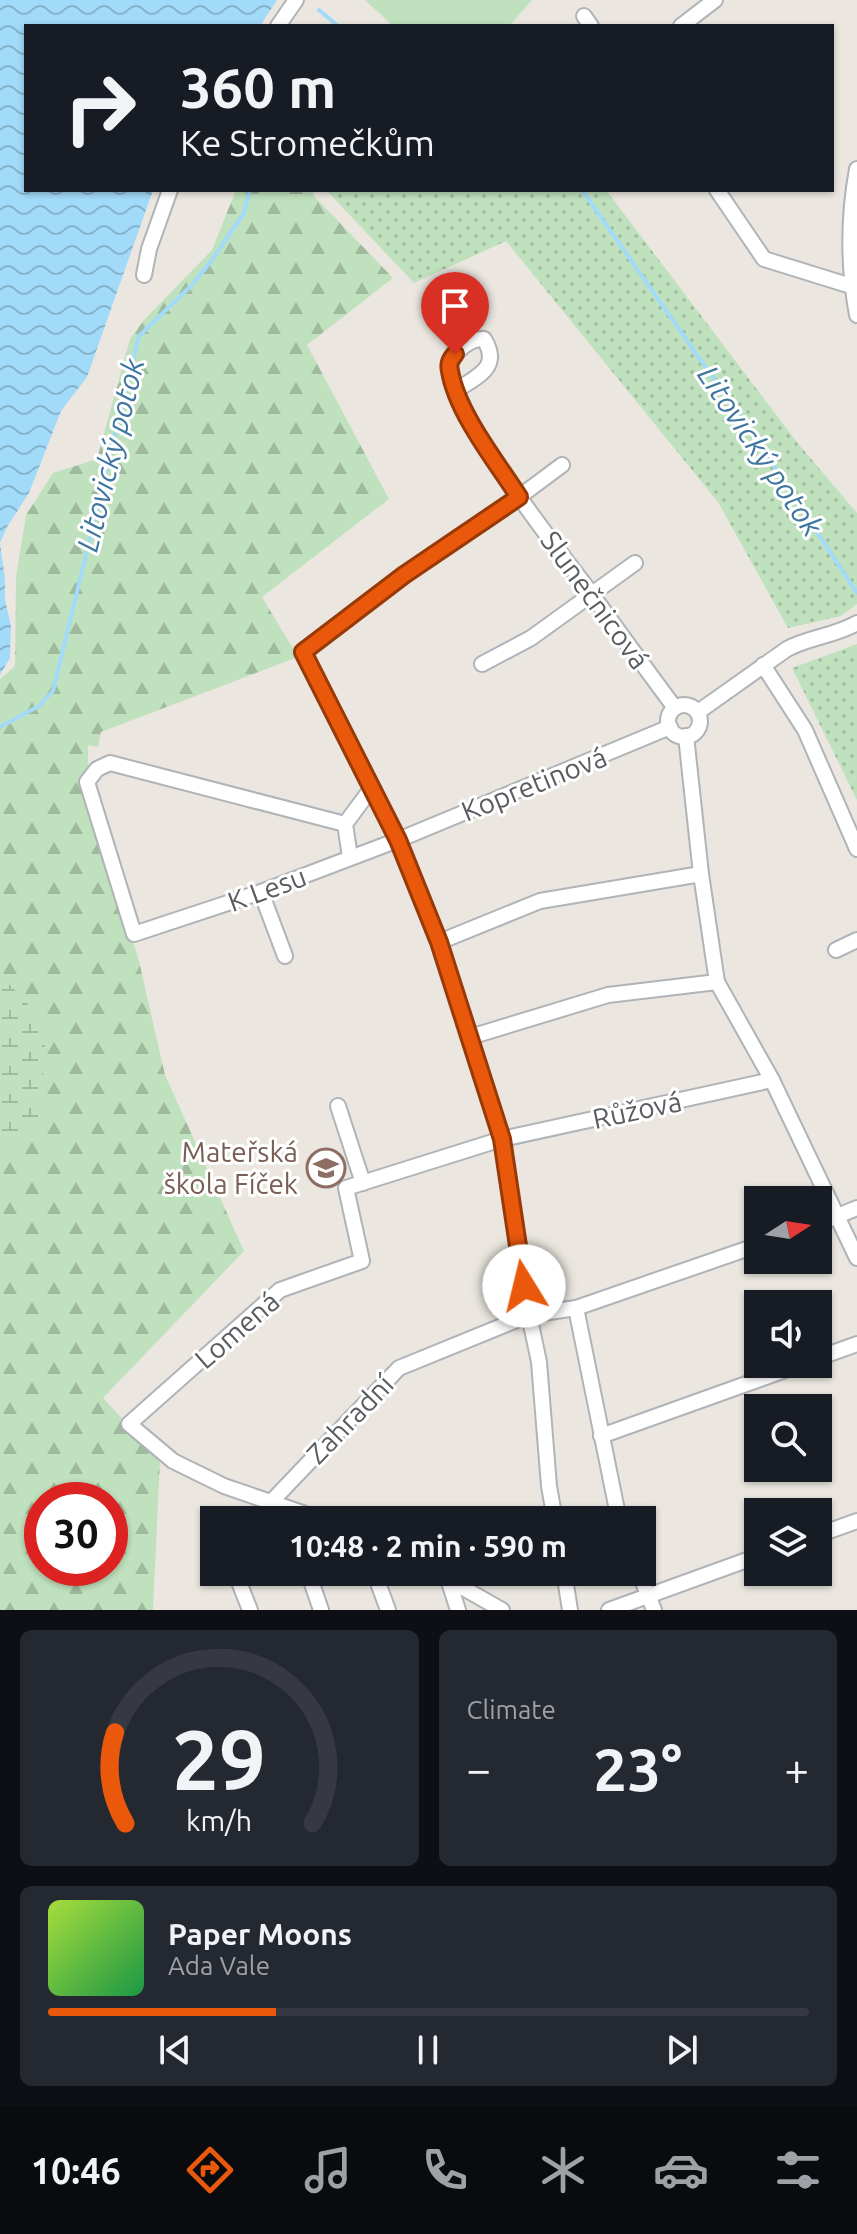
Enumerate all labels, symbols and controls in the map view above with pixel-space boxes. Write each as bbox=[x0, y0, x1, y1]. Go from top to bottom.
icon: right bbox=[48, 56, 152, 160]
text: 360 m bbox=[180, 56, 336, 119]
text: Ke Stromečkům bbox=[180, 122, 435, 163]
pin bbox=[421, 272, 489, 354]
icon: arrive bbox=[433, 284, 477, 328]
water label: Litovický potok bbox=[70, 354, 151, 555]
water label: Litovický potok bbox=[691, 359, 831, 543]
street label: Slunečnicová bbox=[535, 525, 656, 675]
street label: Kopretinová bbox=[457, 740, 611, 827]
street label: K Lesu bbox=[223, 860, 310, 917]
street label: Růžová bbox=[589, 1085, 684, 1134]
place label: Mateřská škola Fíček bbox=[164, 1136, 298, 1199]
school or university icon: Mateřská škola Fíček bbox=[305, 1147, 347, 1189]
north arrow bbox=[744, 1186, 832, 1274]
map controls bbox=[744, 1186, 832, 1586]
position arrow bbox=[482, 1244, 566, 1328]
street label: Lomená bbox=[189, 1285, 285, 1374]
button: sound bbox=[744, 1290, 832, 1378]
street label: Zahradní bbox=[300, 1367, 400, 1469]
button: search bbox=[744, 1394, 832, 1482]
speed limit sign: 30 bbox=[24, 1482, 128, 1586]
button: layers bbox=[744, 1498, 832, 1586]
text: 10:48 · 2 min · 590 m bbox=[289, 1529, 567, 1563]
text: Climate bbox=[467, 1695, 556, 1724]
text: 29 bbox=[172, 1712, 266, 1806]
text: 23° bbox=[593, 1735, 682, 1802]
text: − bbox=[467, 1744, 491, 1793]
text: + bbox=[784, 1744, 809, 1793]
text: km/h bbox=[186, 1804, 252, 1836]
text: Paper Moons bbox=[168, 1917, 352, 1951]
text: Ada Vale bbox=[168, 1951, 270, 1980]
icon: previous bbox=[153, 2028, 197, 2072]
icon: pause bbox=[406, 2028, 450, 2072]
icon: next bbox=[660, 2028, 704, 2072]
icon: directions bbox=[182, 2142, 238, 2198]
icon: music bbox=[300, 2142, 356, 2198]
icon: phone bbox=[417, 2142, 473, 2198]
icon: climate bbox=[535, 2142, 591, 2198]
icon: car bbox=[653, 2142, 709, 2198]
icon: filters bbox=[770, 2142, 826, 2198]
text: 10:46 bbox=[31, 2150, 121, 2191]

